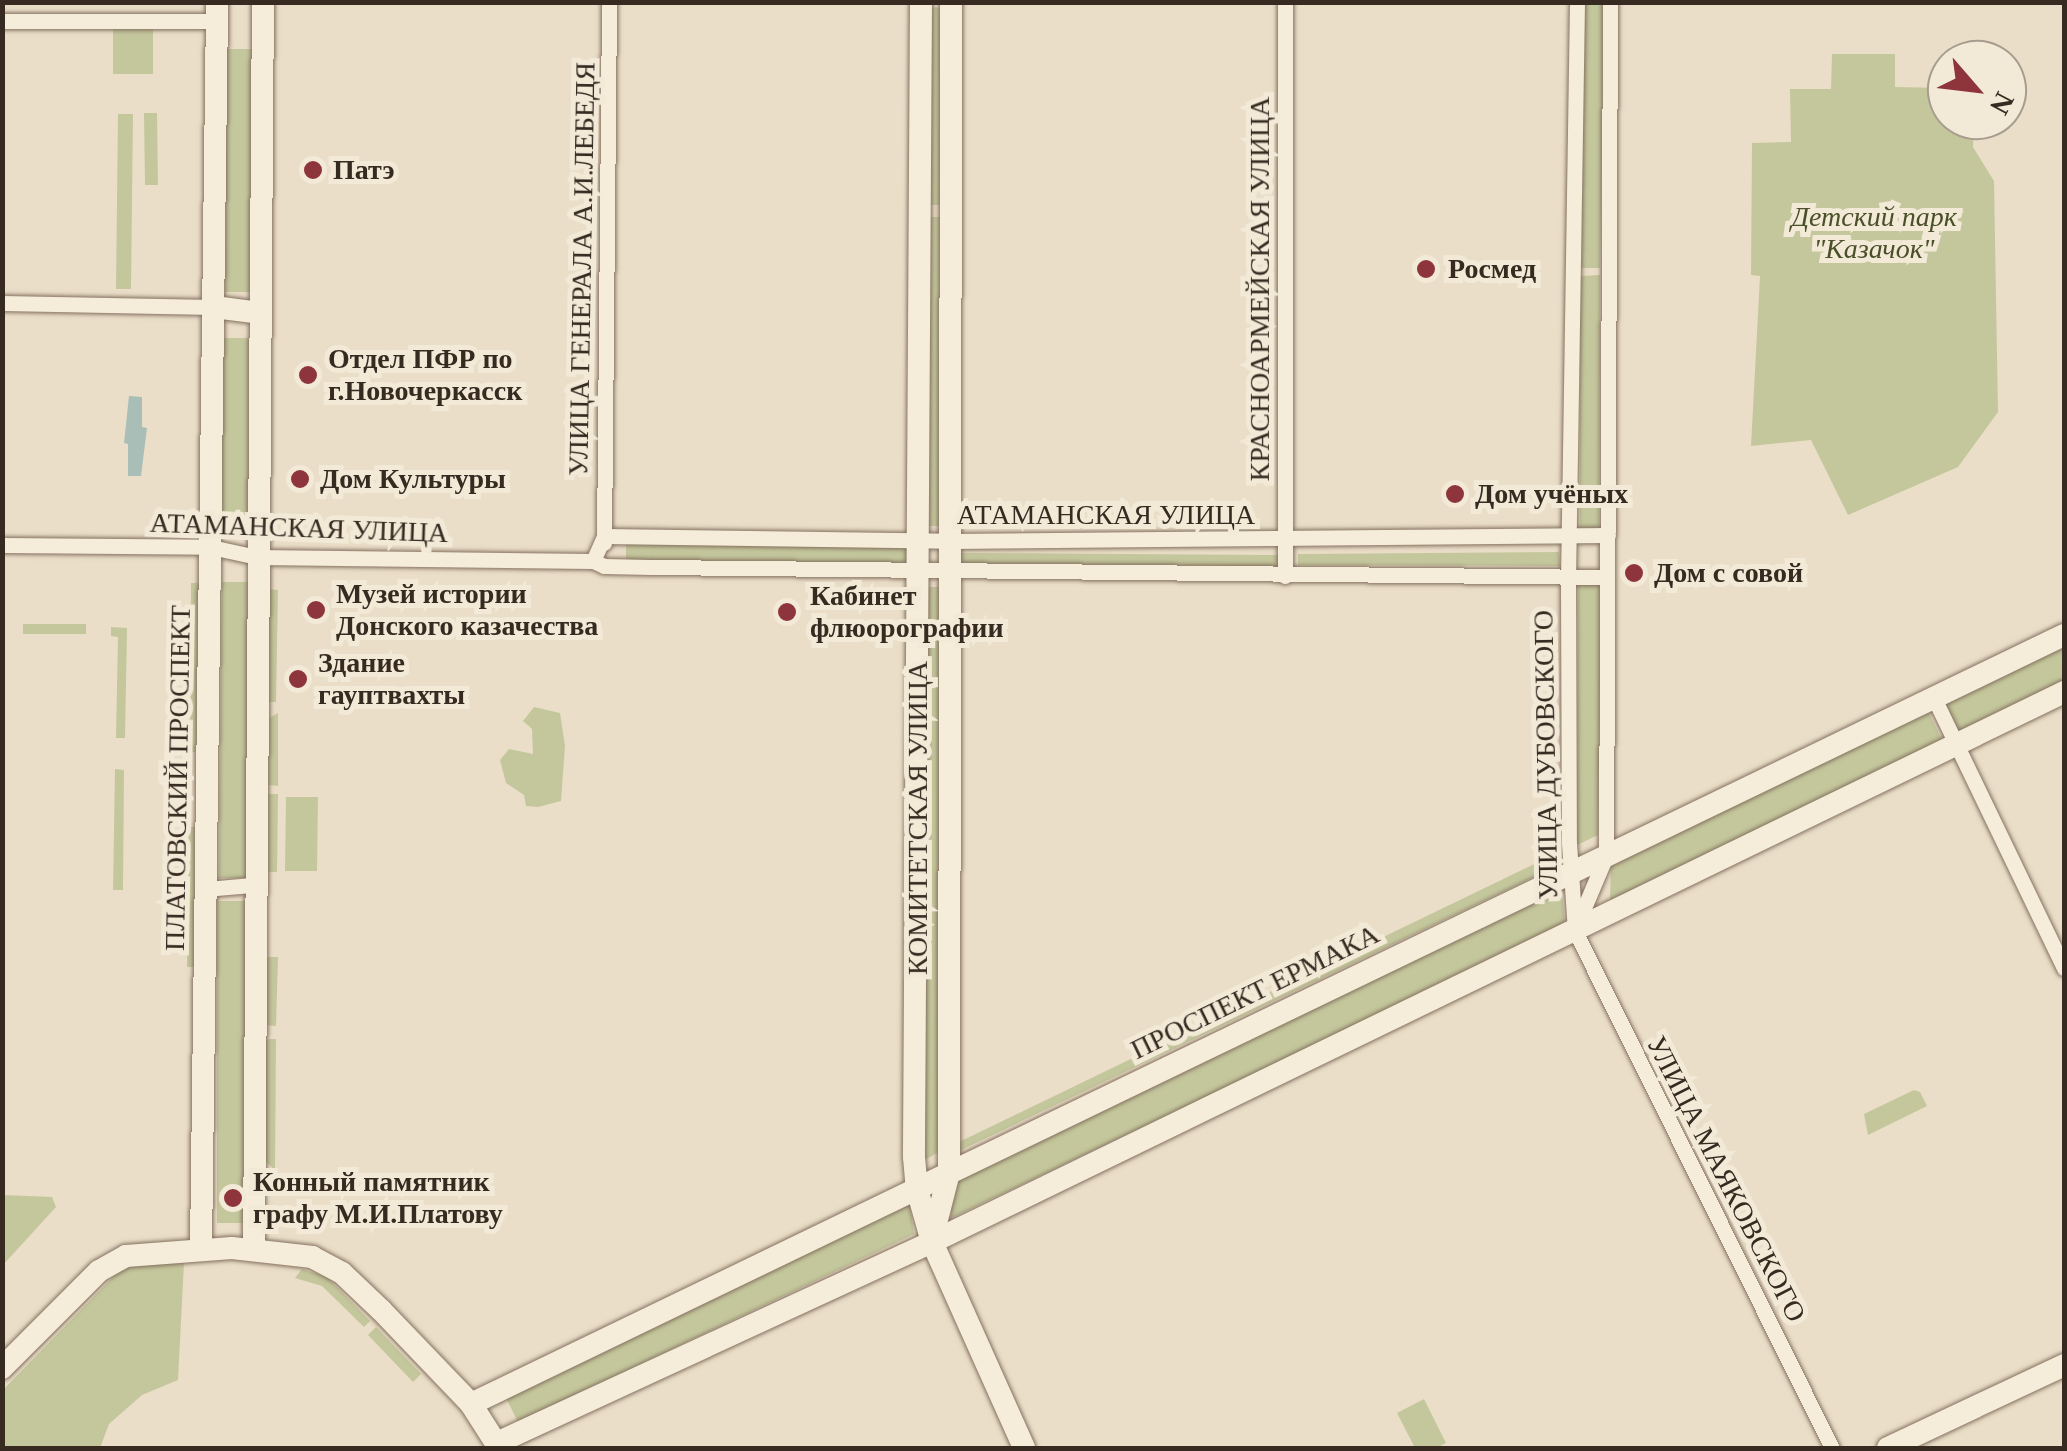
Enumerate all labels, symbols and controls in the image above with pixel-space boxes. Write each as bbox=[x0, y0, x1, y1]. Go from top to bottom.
north arrow bbox=[1927, 40, 2027, 140]
street label: УЛИЦА ГЕНЕРАЛА А.И.ЛЕБЕДЯ bbox=[562, 62, 602, 476]
text: N bbox=[1984, 87, 2021, 120]
street label: КРАСНОАРМЕЙСКАЯ УЛИЦА bbox=[1243, 97, 1277, 481]
place label: Патэ bbox=[333, 153, 395, 187]
marker: Патэ bbox=[302, 159, 324, 181]
park label: Детский парк "Казачок" bbox=[1791, 200, 1957, 266]
place label: Росмед bbox=[1448, 252, 1536, 286]
marker: Росмед bbox=[1413, 256, 1439, 282]
place label: Отдел ПФР по г.Новочеркасск bbox=[328, 342, 522, 408]
marker: Отдел ПФР по г.Новочеркасск bbox=[297, 364, 319, 386]
place label: Дом Культуры bbox=[320, 462, 506, 496]
marker: Дом Культуры bbox=[289, 468, 311, 490]
place label: Дом учёных bbox=[1475, 477, 1628, 511]
marker: Дом учёных bbox=[1444, 483, 1466, 505]
street label: АТАМАНСКАЯ УЛИЦА bbox=[957, 498, 1255, 532]
street label: АТАМАНСКАЯ УЛИЦА bbox=[149, 506, 449, 550]
place label: Дом с совой bbox=[1654, 556, 1803, 590]
marker: Дом с совой bbox=[1623, 562, 1645, 584]
place label: Музей истории Донского казачества bbox=[336, 577, 598, 643]
place label: Кабинет флюорографии bbox=[810, 579, 1004, 645]
marker: Музей истории Донского казачества bbox=[305, 599, 327, 621]
marker: Кабинет флюорографии bbox=[774, 599, 800, 625]
street label: ПЛАТОВСКИЙ ПРОСПЕКТ bbox=[158, 605, 198, 951]
street label: УЛИЦА ДУБОВСКОГО bbox=[1527, 610, 1565, 900]
place label: Здание гауптвахты bbox=[318, 646, 465, 712]
street label: КОМИТЕТСКАЯ УЛИЦА bbox=[901, 661, 935, 975]
marker: Здание гауптвахты bbox=[287, 668, 309, 690]
street label: ПРОСПЕКТ ЕРМАКА bbox=[1125, 917, 1385, 1067]
street label: УЛИЦА МАЯКОВСКОГО bbox=[1639, 1030, 1813, 1328]
place label: Конный памятник графу М.И.Платову bbox=[253, 1165, 503, 1231]
marker: Конный памятник графу М.И.Платову bbox=[222, 1187, 244, 1209]

